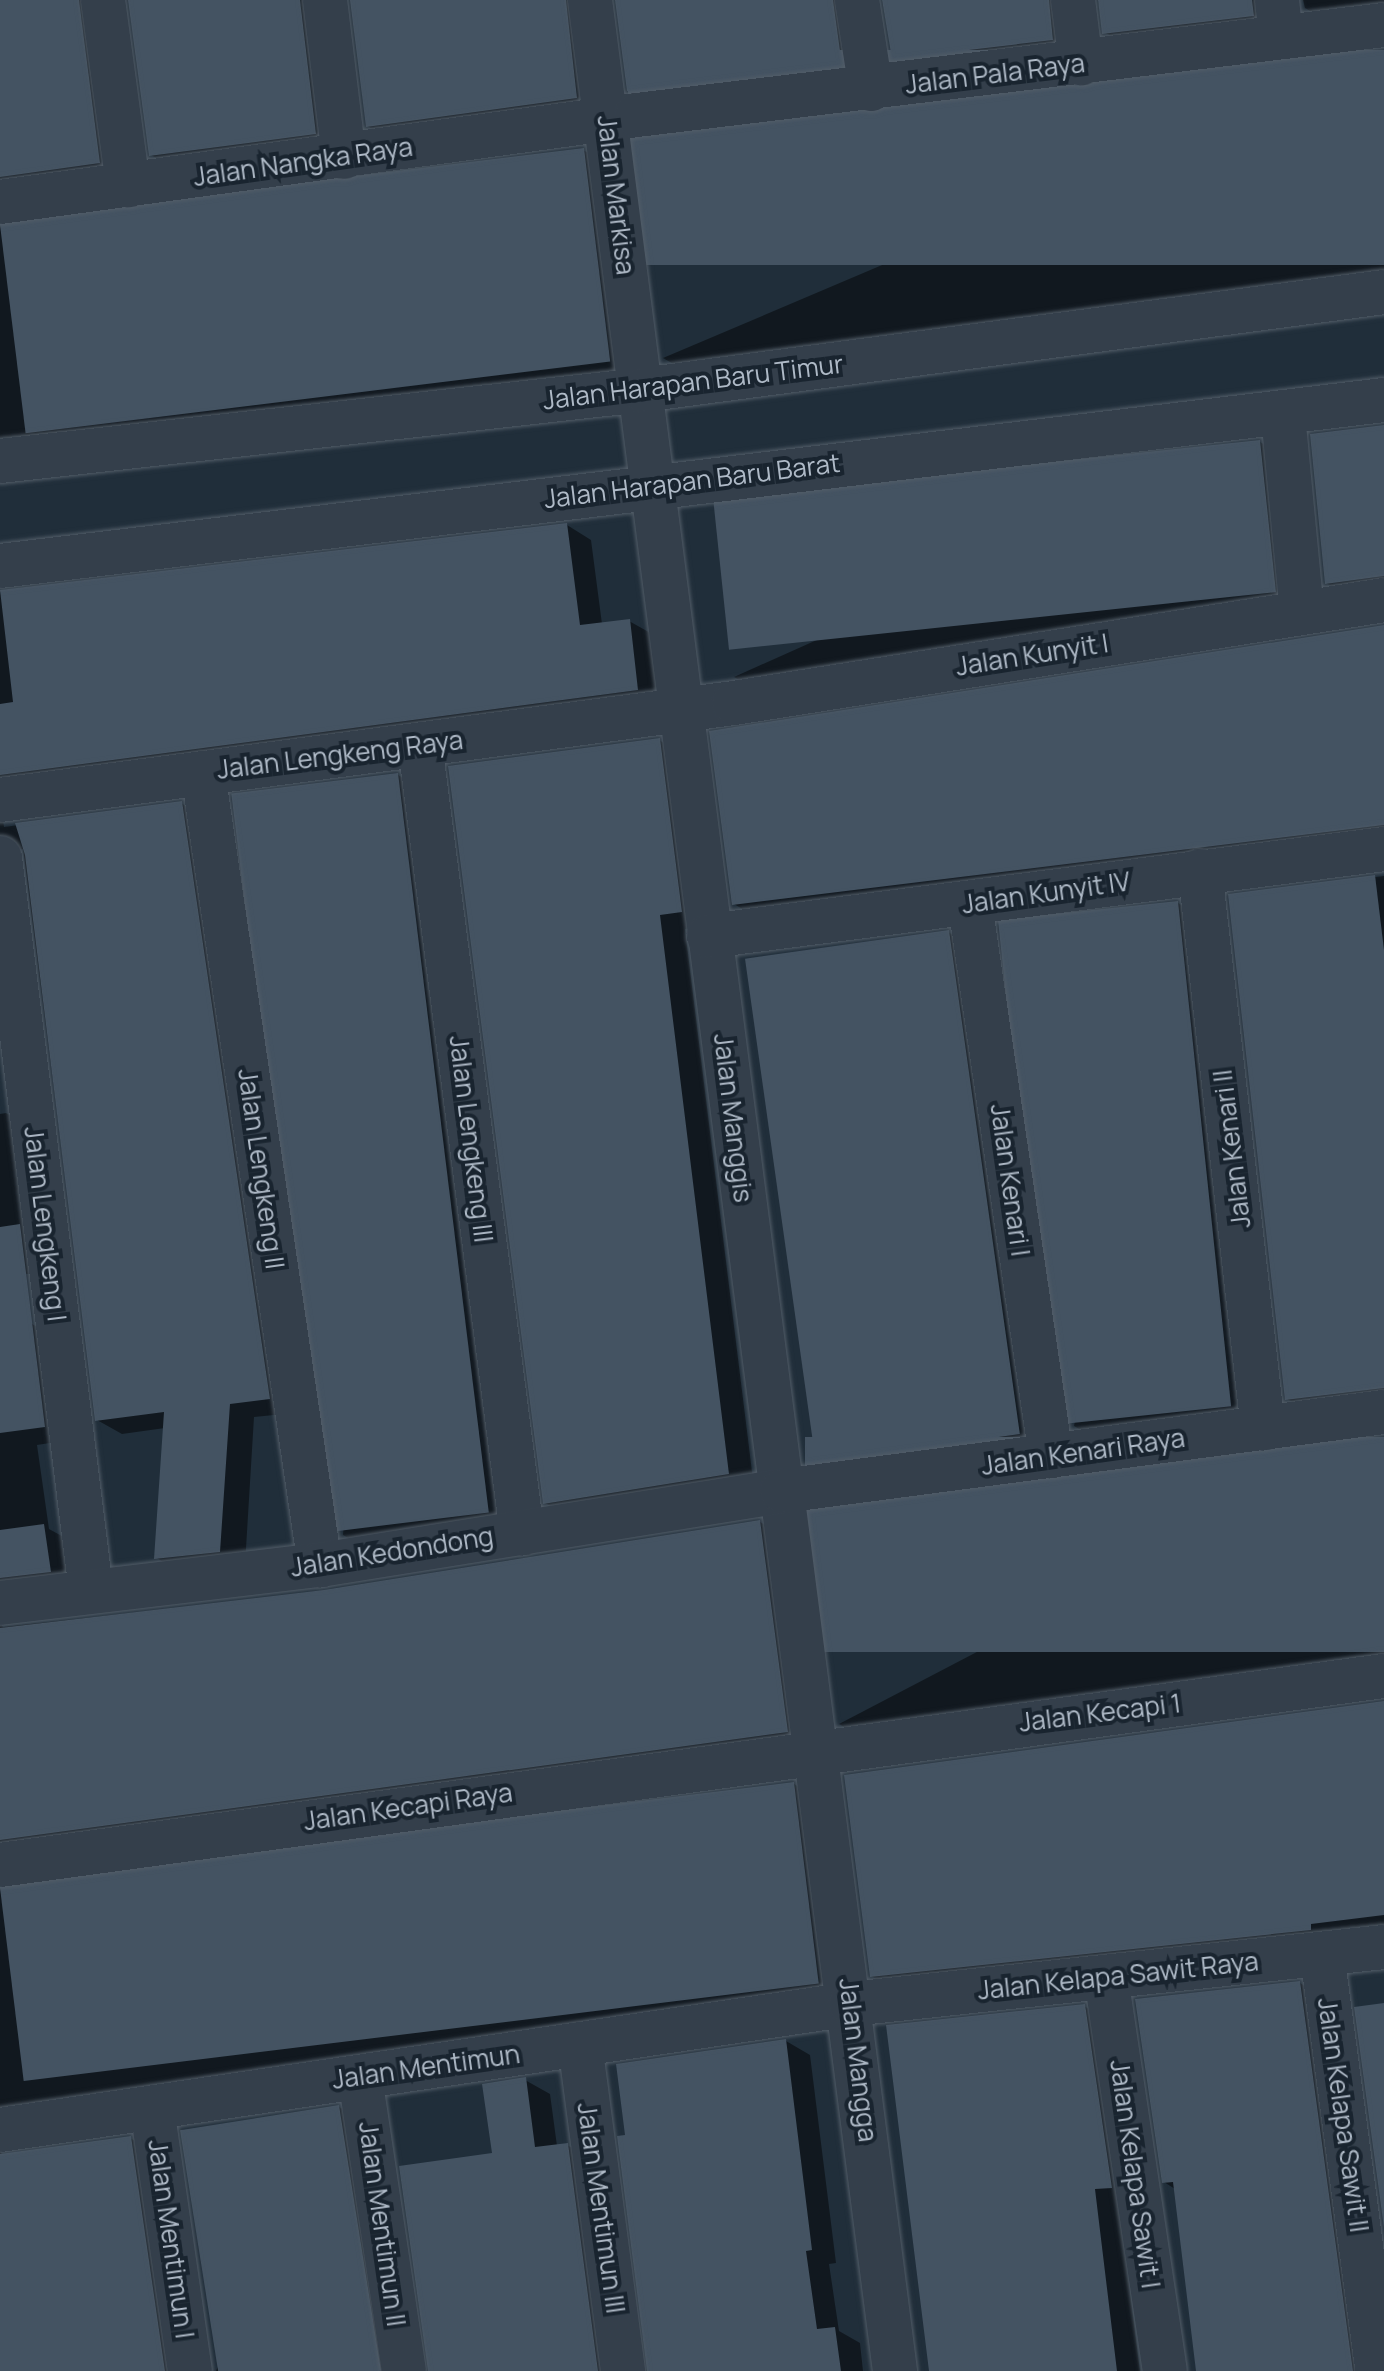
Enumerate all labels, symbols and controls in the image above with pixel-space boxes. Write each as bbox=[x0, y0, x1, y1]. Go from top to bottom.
street label: Jalan Pala Raya bbox=[903, 48, 1087, 100]
street label: Jalan Markisa bbox=[591, 114, 641, 276]
street label: Jalan Nangka Raya bbox=[191, 131, 415, 193]
street label: Jalan Harapan Baru Timur bbox=[541, 348, 845, 416]
street label: Jalan Harapan Baru Barat bbox=[542, 447, 842, 515]
street label: Jalan Kunyit I bbox=[954, 628, 1110, 682]
street label: Jalan Lengkeng Raya bbox=[215, 724, 465, 786]
street label: Jalan Kunyit IV bbox=[960, 866, 1132, 920]
street label: Jalan Manggis bbox=[707, 1032, 759, 1204]
street label: Jalan Lengkeng III bbox=[443, 1034, 499, 1244]
street label: Jalan Lengkeng II bbox=[231, 1067, 291, 1271]
street label: Jalan Kenari II bbox=[1207, 1068, 1257, 1230]
street label: Jalan Kenari I bbox=[984, 1102, 1036, 1258]
street label: Jalan Lengkeng I bbox=[18, 1125, 72, 1323]
street label: Jalan Kenari Raya bbox=[979, 1422, 1187, 1482]
street label: Jalan Kedondong bbox=[288, 1521, 496, 1583]
street label: Jalan Kecapi 1 bbox=[1017, 1688, 1183, 1738]
street label: Jalan Kecapi Raya bbox=[302, 1777, 514, 1837]
street label: Jalan Kelapa Sawit Raya bbox=[976, 1946, 1260, 2006]
street label: Jalan Mangga bbox=[832, 1976, 884, 2144]
street label: Jalan Kelapa Sawit II bbox=[1311, 1996, 1375, 2234]
street label: Jalan Mentimun bbox=[330, 2038, 522, 2096]
street label: Jalan Kelapa Sawit I bbox=[1104, 2058, 1166, 2290]
street label: Jalan Mentimun III bbox=[571, 2101, 631, 2315]
street label: Jalan Mentimun II bbox=[352, 2120, 412, 2328]
street label: Jalan Mentimun I bbox=[142, 2138, 200, 2340]

